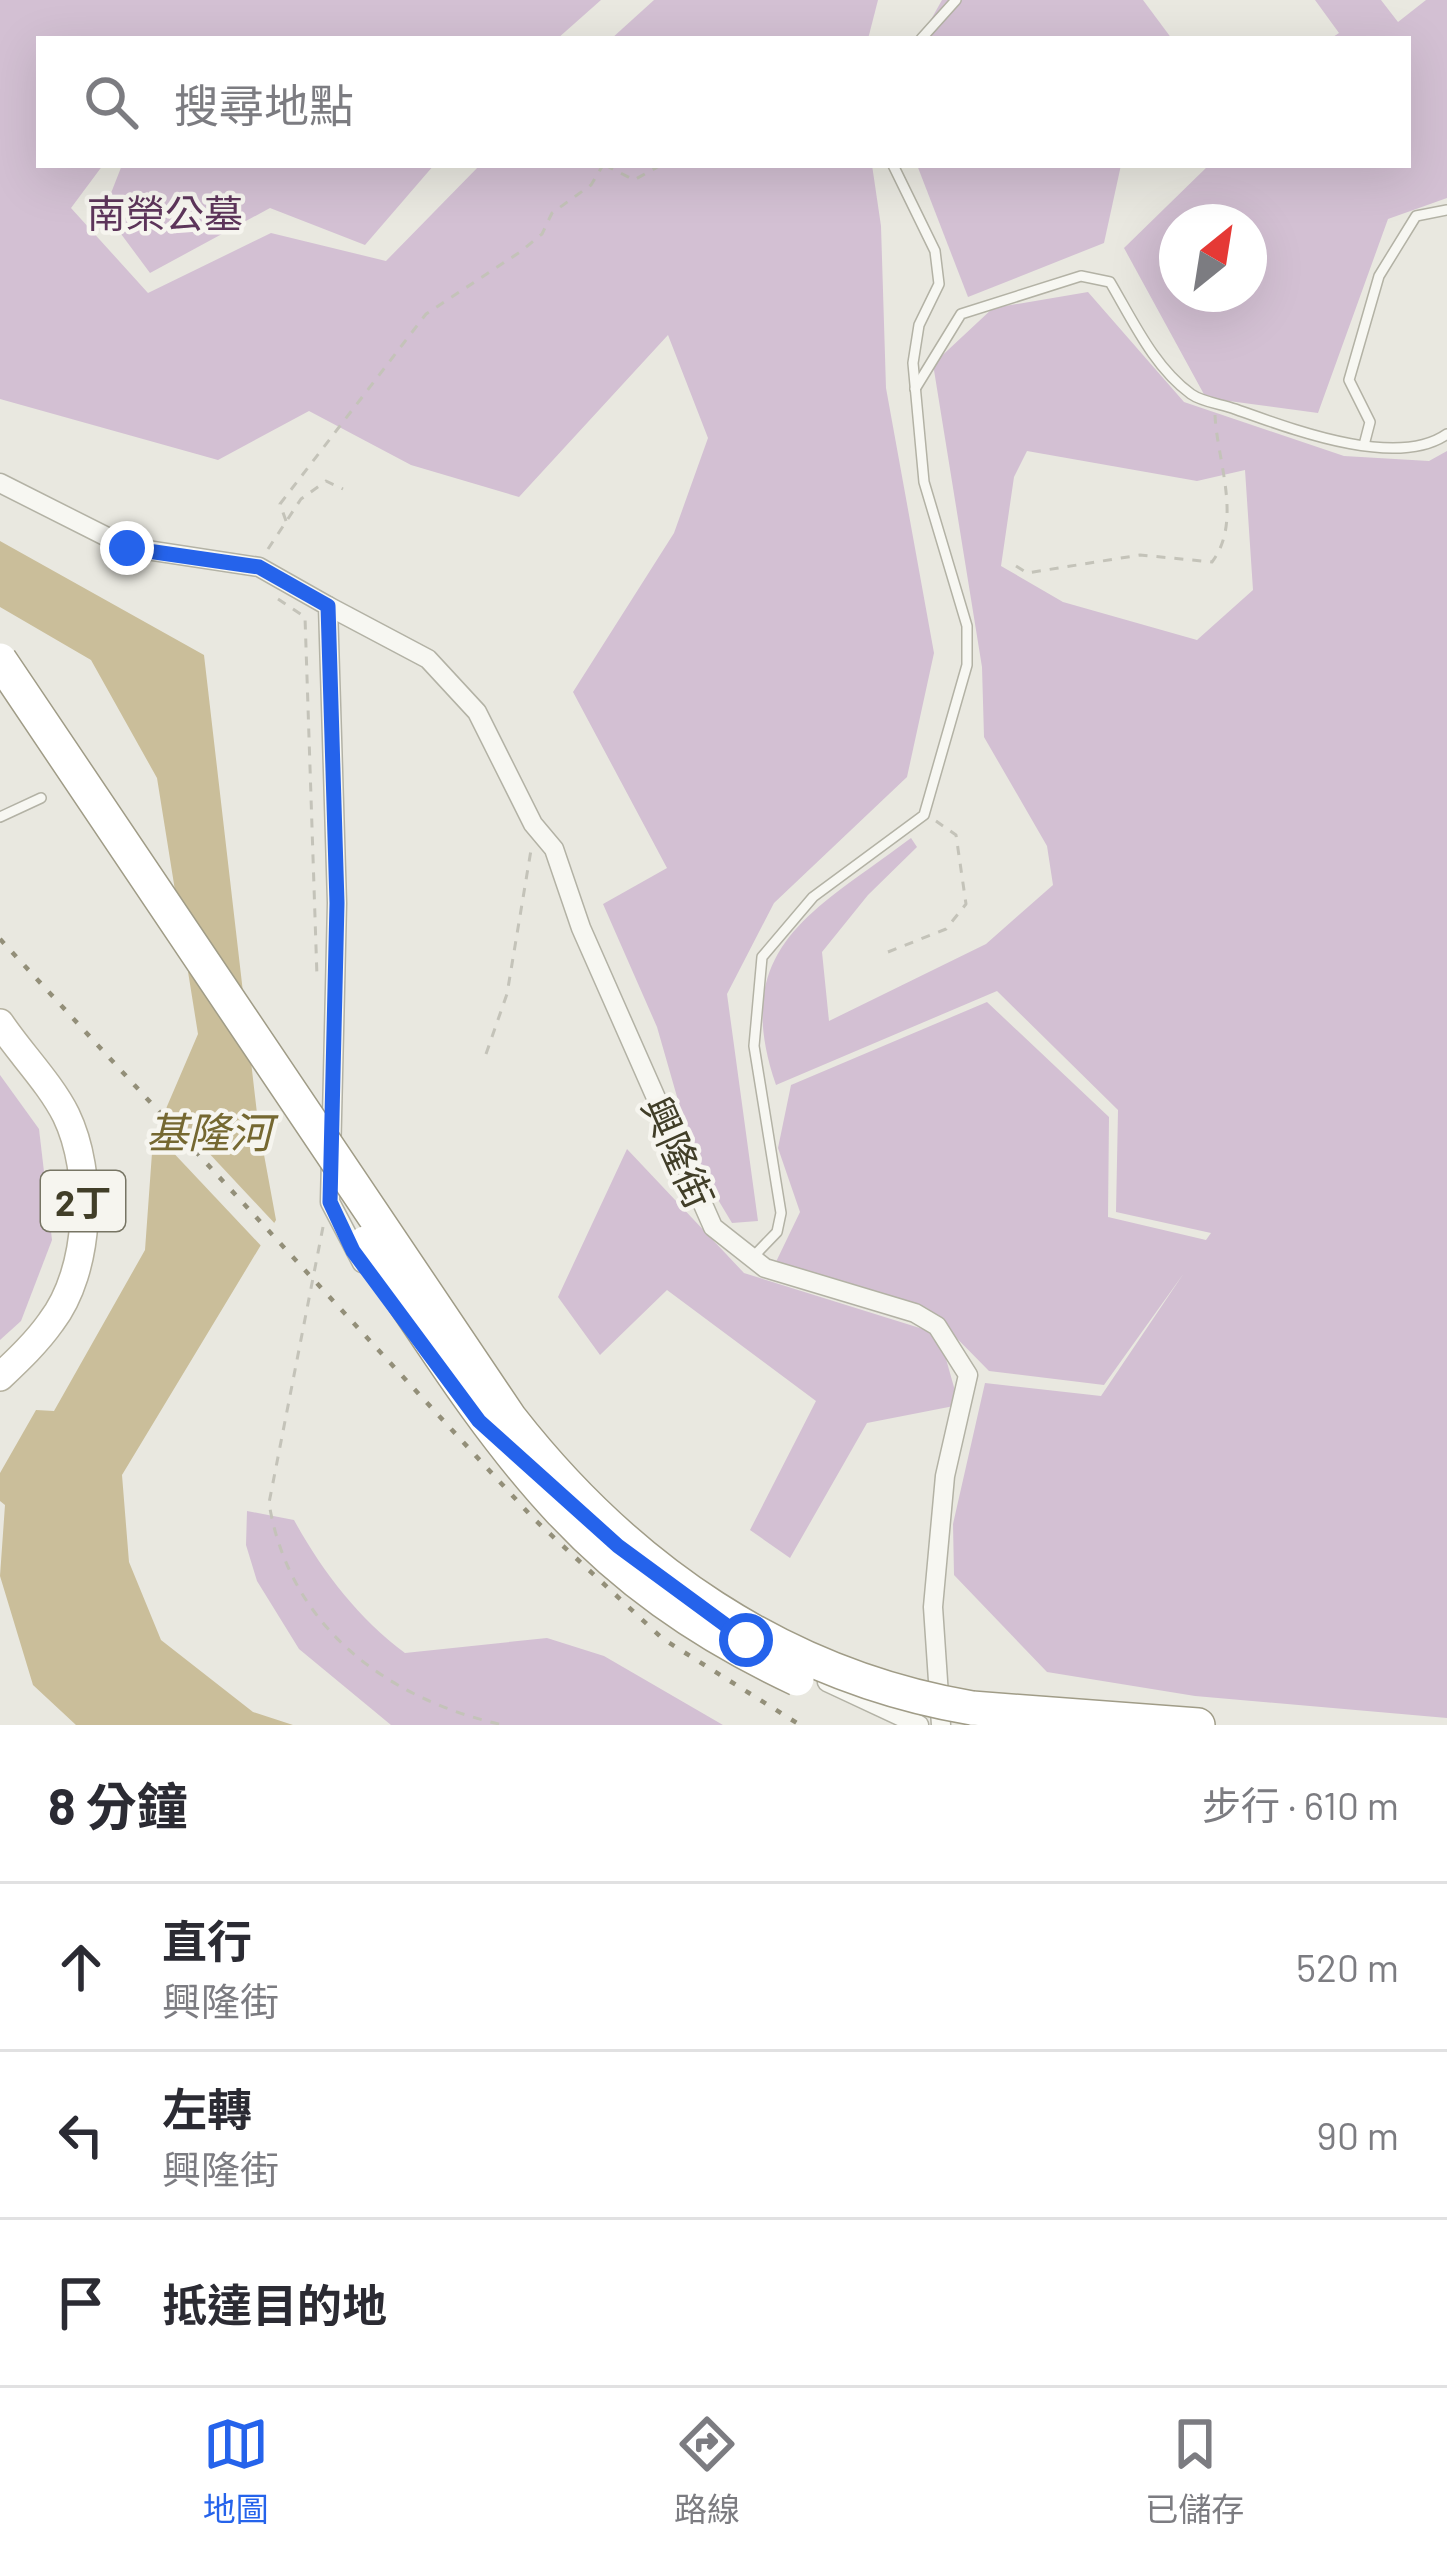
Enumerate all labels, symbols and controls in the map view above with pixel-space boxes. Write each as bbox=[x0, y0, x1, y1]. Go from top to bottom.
search box bbox=[36, 36, 1411, 168]
icon: search bbox=[78, 69, 144, 135]
text: 搜尋地點 bbox=[174, 77, 354, 131]
park label: 南榮公墓 bbox=[87, 189, 243, 236]
north arrow bbox=[1159, 204, 1267, 312]
route end bbox=[100, 521, 154, 575]
street label: 興隆街 bbox=[634, 1089, 724, 1215]
water label: 基隆河 bbox=[146, 1106, 279, 1156]
road number: 2丁 bbox=[41, 1171, 125, 1231]
route start bbox=[719, 1613, 773, 1667]
text: 8 分鐘 bbox=[48, 1774, 188, 1835]
text: 步行 · 610 m bbox=[1202, 1781, 1399, 1828]
text: 直行 bbox=[162, 1913, 252, 1967]
icon: ahead bbox=[48, 1934, 114, 2000]
text: 520 m bbox=[1296, 1943, 1399, 1990]
text: 興隆街 bbox=[162, 1977, 279, 2024]
text: 左轉 bbox=[162, 2081, 252, 2135]
icon: left bbox=[48, 2102, 114, 2168]
text: 90 m bbox=[1317, 2111, 1399, 2158]
text: 興隆街 bbox=[162, 2145, 279, 2192]
icon: arrive bbox=[48, 2270, 114, 2336]
text: 抵達目的地 bbox=[162, 2277, 387, 2331]
tab: 地圖 bbox=[203, 2411, 269, 2531]
tab: 路線 bbox=[674, 2411, 740, 2531]
tab: 已儲存 bbox=[1145, 2411, 1244, 2531]

